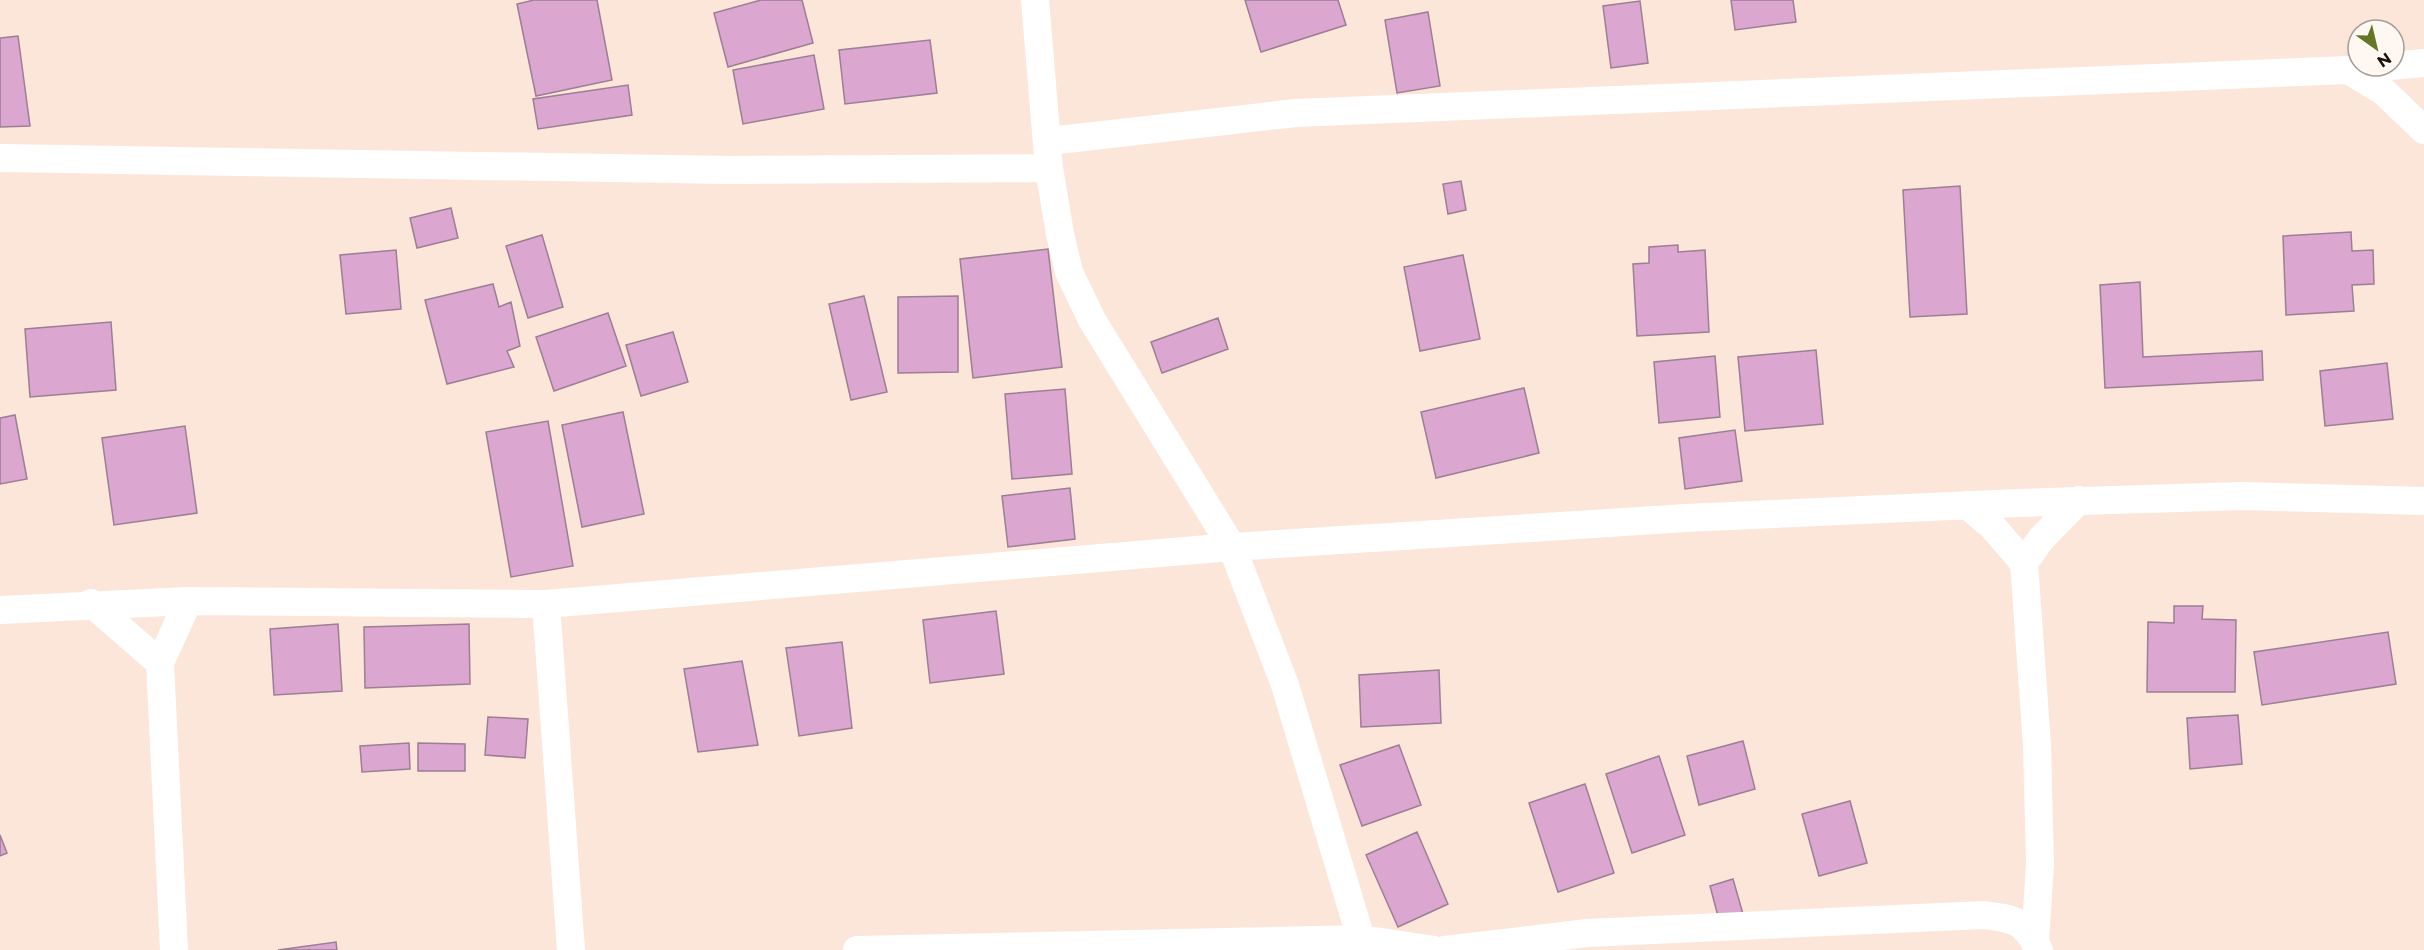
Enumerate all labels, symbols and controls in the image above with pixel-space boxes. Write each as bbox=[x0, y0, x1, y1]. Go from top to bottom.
north arrow bbox=[2346, 18, 2406, 78]
text: N bbox=[2373, 49, 2395, 72]

